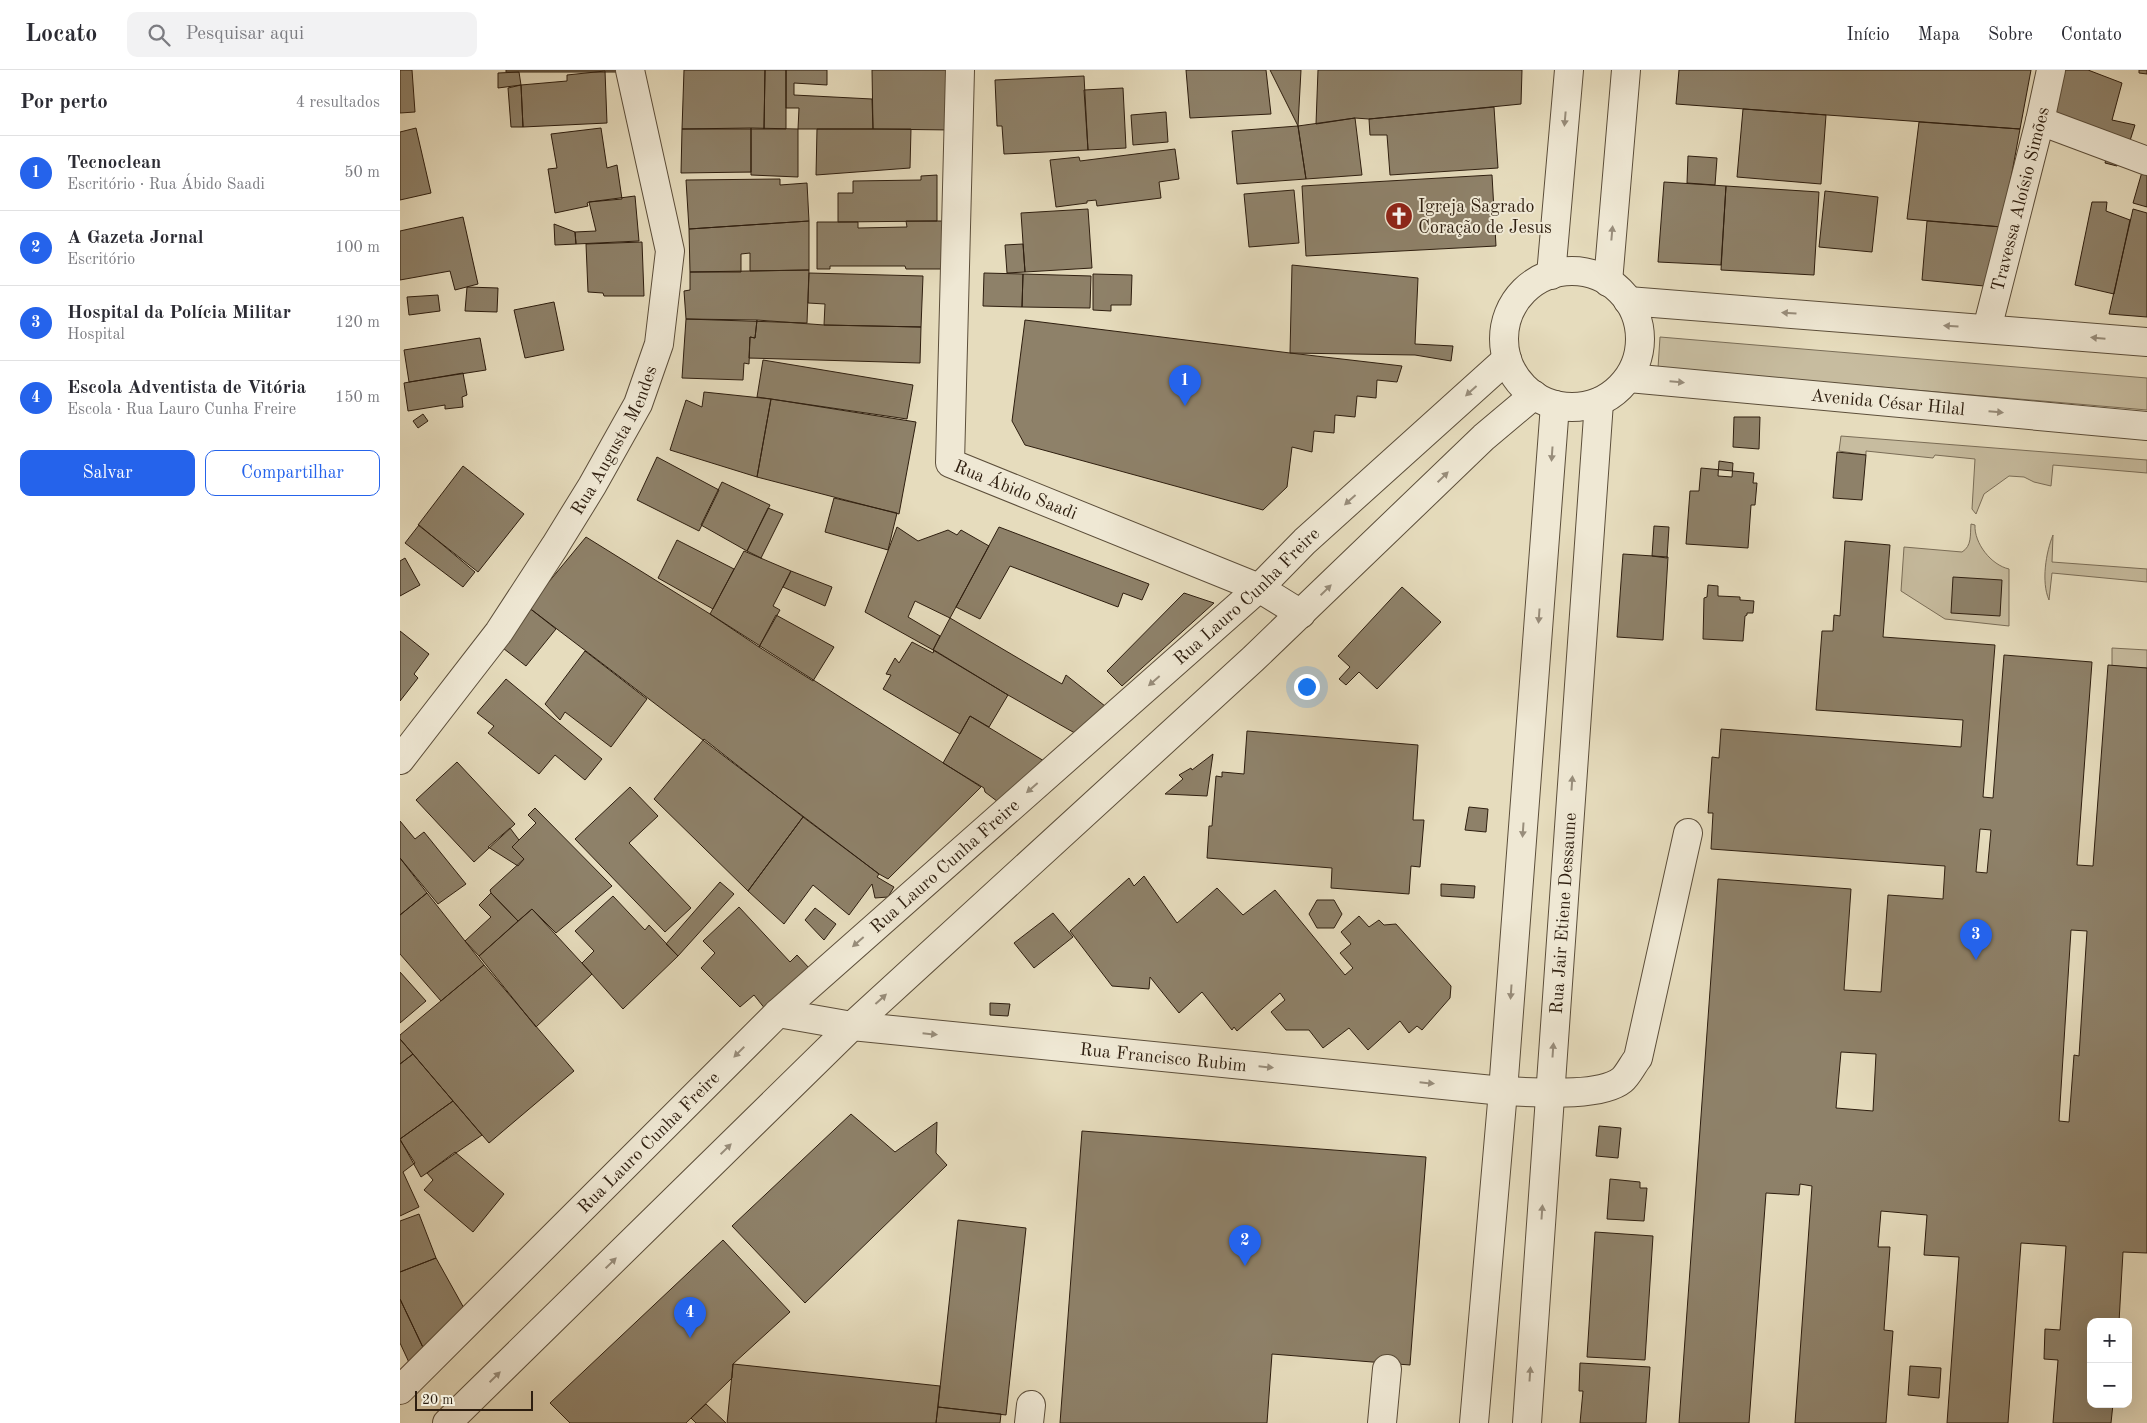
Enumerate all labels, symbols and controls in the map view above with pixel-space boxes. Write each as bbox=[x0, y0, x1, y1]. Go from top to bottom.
search box bbox=[127, 12, 477, 57]
icon: search bbox=[145, 21, 173, 49]
text: Locato bbox=[25, 23, 97, 47]
text: Pesquisar aqui bbox=[185, 25, 304, 44]
text: Início bbox=[1846, 26, 1890, 44]
text: Mapa bbox=[1918, 26, 1960, 44]
text: Sobre bbox=[1988, 26, 2033, 44]
text: Contato bbox=[2061, 26, 2122, 44]
text: Por perto bbox=[20, 92, 108, 113]
text: 4 resultados bbox=[296, 95, 380, 111]
street label: Travessa Aloísio Simões bbox=[1989, 105, 2053, 293]
one-way arrow bbox=[1560, 111, 1568, 127]
text: Tecnoclean bbox=[67, 154, 161, 173]
text: 1 bbox=[31, 165, 41, 181]
text: 50 m bbox=[344, 165, 380, 181]
text: Escritório · Rua Ábido Saadi bbox=[67, 177, 265, 193]
place label: Igreja Sagrado Coração de Jesus bbox=[1418, 198, 1552, 237]
church icon: Igreja Sagrado Coração de Jesus bbox=[1384, 201, 1414, 231]
one-way arrow bbox=[1608, 225, 1616, 241]
text: A Gazeta Jornal bbox=[67, 229, 204, 248]
text: 2 bbox=[31, 240, 41, 256]
text: 100 m bbox=[335, 240, 380, 256]
text: Escritório bbox=[67, 252, 135, 268]
text: Hospital da Polícia Militar bbox=[67, 304, 291, 323]
one-way arrow bbox=[1781, 309, 1797, 317]
text: 3 bbox=[31, 315, 41, 331]
text: 120 m bbox=[335, 315, 380, 331]
one-way arrow bbox=[1943, 322, 1959, 330]
text: Hospital bbox=[67, 327, 125, 343]
one-way arrow bbox=[2090, 333, 2106, 341]
street label: Rua Augusta Mendes bbox=[568, 363, 661, 518]
pin: 1 bbox=[1169, 365, 1201, 406]
one-way arrow bbox=[1669, 378, 1685, 386]
text: Escola Adventista de Vitória bbox=[67, 379, 306, 398]
one-way arrow bbox=[1464, 386, 1477, 397]
street label: Avenida César Hilal bbox=[1810, 387, 1966, 419]
text: 4 bbox=[31, 390, 41, 406]
text: 150 m bbox=[335, 390, 380, 406]
text: Escola · Rua Lauro Cunha Freire bbox=[67, 402, 296, 418]
one-way arrow bbox=[1988, 408, 2004, 416]
one-way arrow bbox=[1547, 446, 1555, 462]
button: Salvar bbox=[20, 450, 195, 496]
button: Compartilhar bbox=[205, 450, 380, 496]
street label: Rua Ábido Saadi bbox=[951, 458, 1080, 523]
one-way arrow bbox=[1437, 471, 1449, 483]
one-way arrow bbox=[1345, 494, 1357, 506]
street label: Rua Lauro Cunha Freire bbox=[1171, 525, 1323, 669]
one-way arrow bbox=[1320, 584, 1332, 596]
one-way arrow bbox=[1535, 608, 1543, 624]
your location bbox=[1294, 674, 1320, 700]
one-way arrow bbox=[1149, 675, 1161, 687]
one-way arrow bbox=[1568, 775, 1576, 791]
one-way arrow bbox=[1027, 782, 1039, 794]
street label: Rua Lauro Cunha Freire bbox=[867, 796, 1023, 937]
street label: Rua Jair Etiene Dessaune bbox=[1548, 812, 1580, 1015]
one-way arrow bbox=[1519, 822, 1527, 838]
pin: 3 bbox=[1960, 919, 1992, 960]
one-way arrow bbox=[852, 936, 864, 948]
one-way arrow bbox=[1506, 984, 1514, 1000]
one-way arrow bbox=[874, 993, 886, 1005]
one-way arrow bbox=[922, 1030, 938, 1038]
street label: Rua Francisco Rubim bbox=[1079, 1041, 1248, 1075]
one-way arrow bbox=[1549, 1042, 1557, 1058]
one-way arrow bbox=[733, 1046, 745, 1058]
one-way arrow bbox=[1258, 1063, 1274, 1071]
street label: Rua Lauro Cunha Freire bbox=[575, 1069, 724, 1217]
one-way arrow bbox=[1420, 1080, 1436, 1088]
one-way arrow bbox=[720, 1143, 732, 1155]
one-way arrow bbox=[1538, 1204, 1546, 1220]
pin: 2 bbox=[1229, 1225, 1261, 1266]
one-way arrow bbox=[604, 1257, 616, 1269]
pin: 4 bbox=[674, 1297, 706, 1338]
map controls bbox=[2087, 1318, 2132, 1408]
button: + bbox=[2087, 1318, 2132, 1363]
button: − bbox=[2087, 1363, 2132, 1408]
one-way arrow bbox=[1526, 1366, 1534, 1382]
one-way arrow bbox=[488, 1371, 500, 1383]
scale bar bbox=[415, 1388, 532, 1411]
text: 20 m bbox=[422, 1393, 453, 1407]

